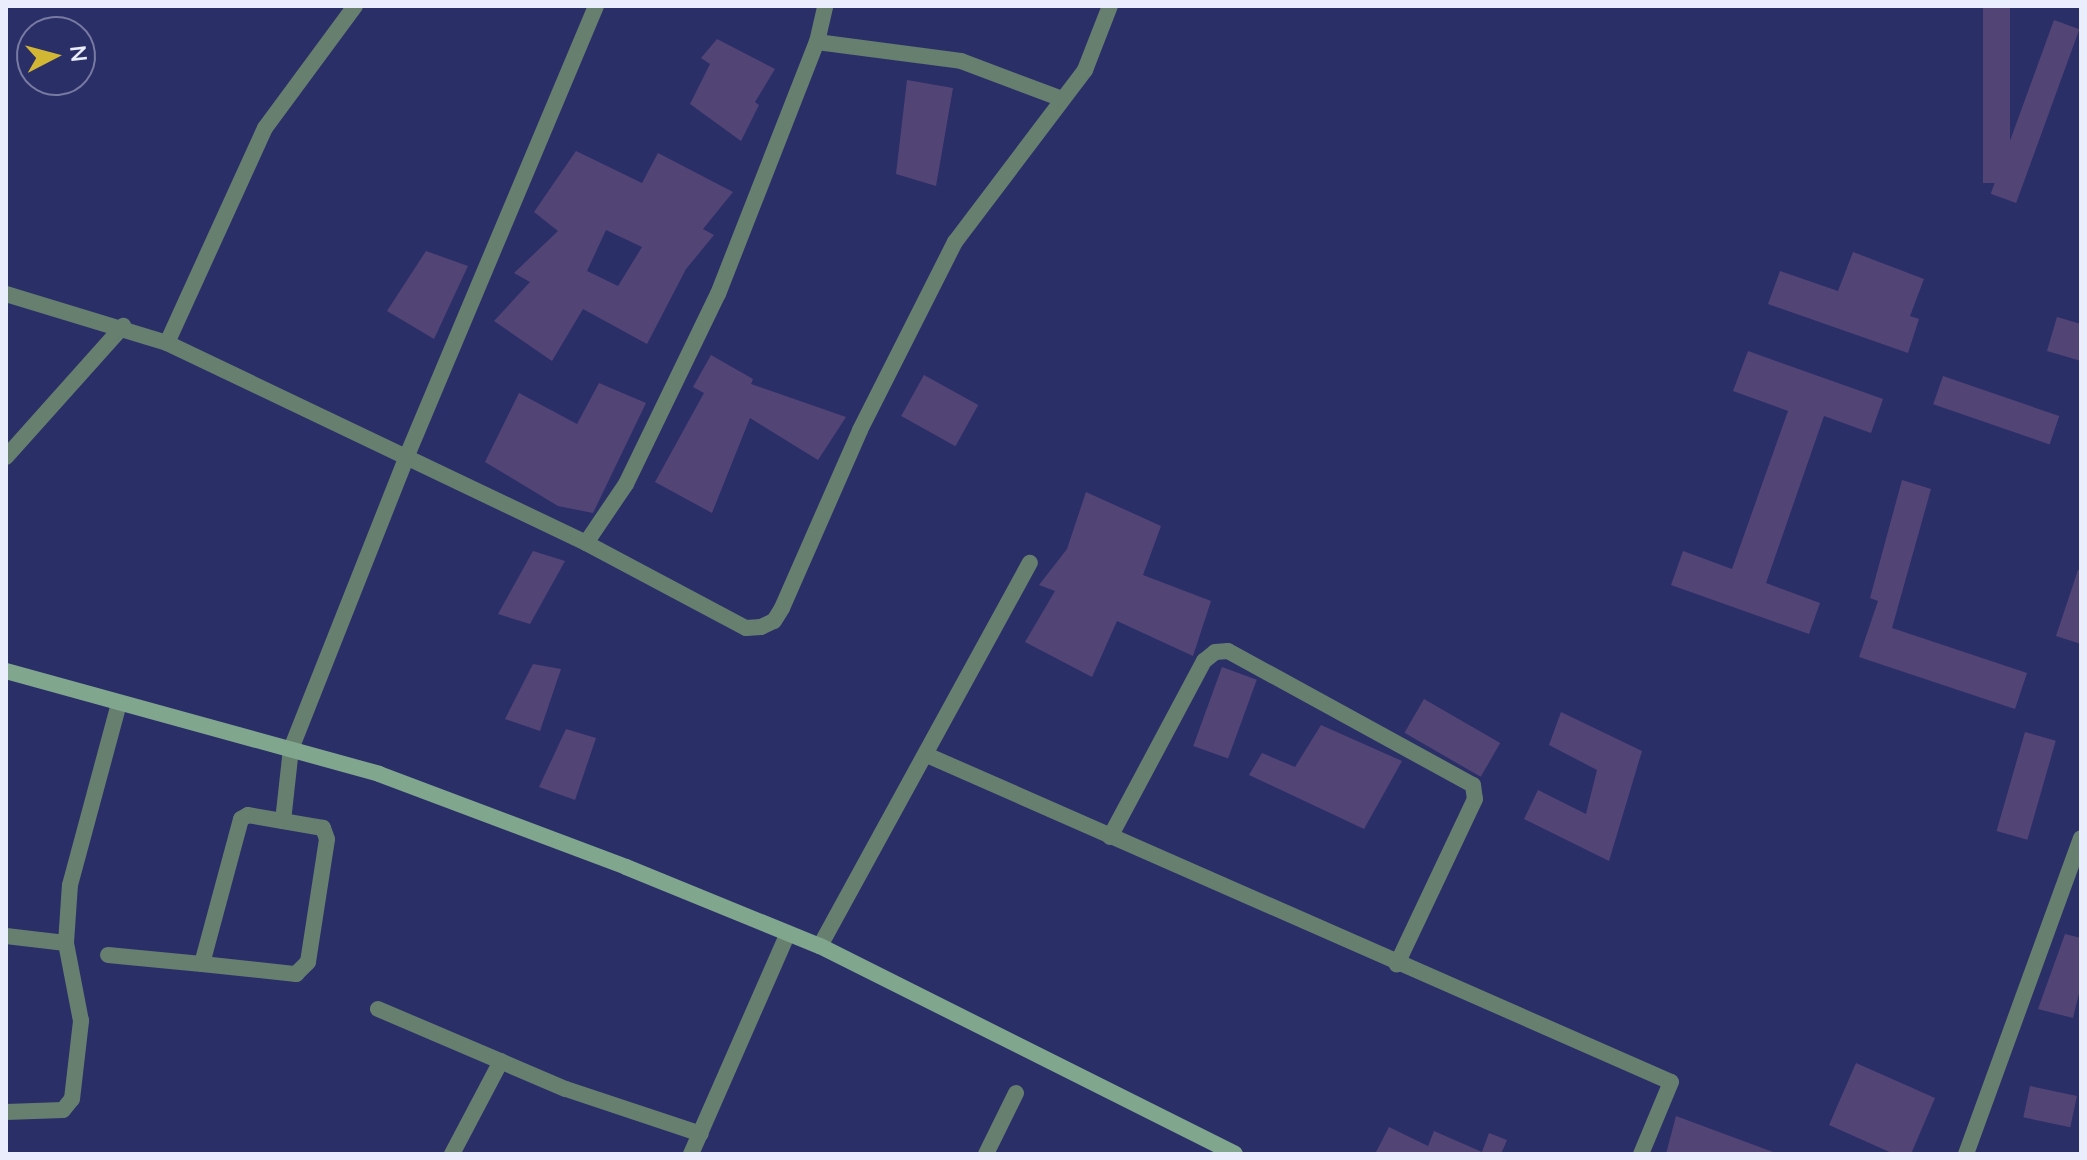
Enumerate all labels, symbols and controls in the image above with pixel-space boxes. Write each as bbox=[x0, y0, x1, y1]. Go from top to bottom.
north arrow bbox=[16, 16, 96, 96]
text: N bbox=[62, 44, 94, 63]

